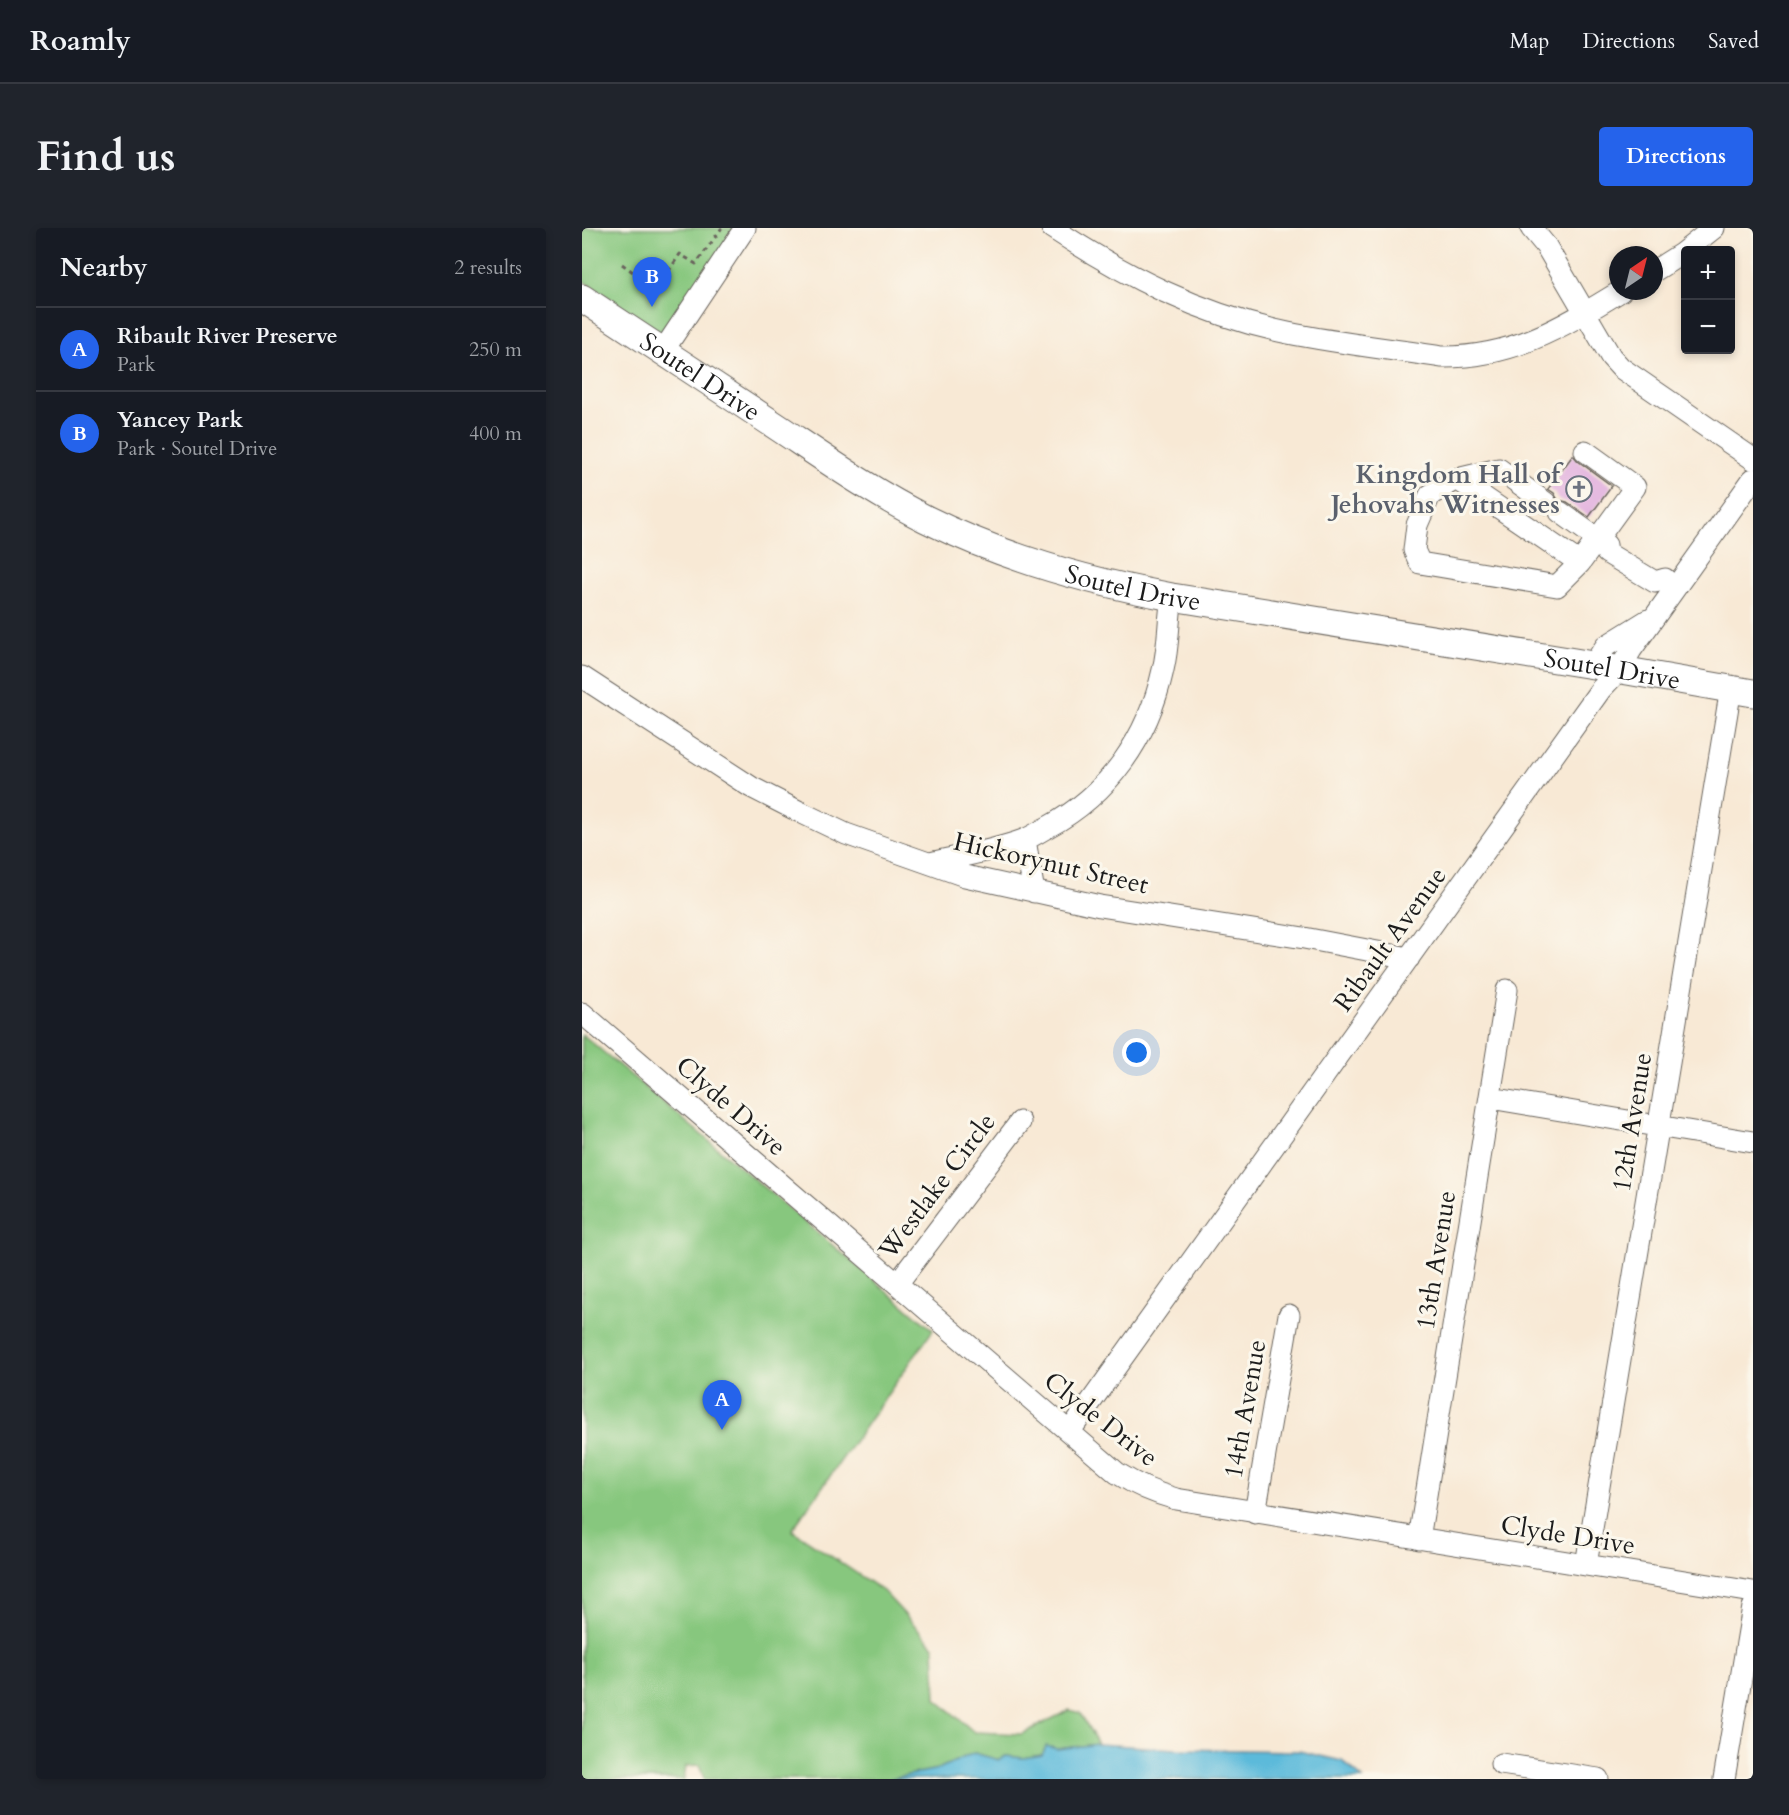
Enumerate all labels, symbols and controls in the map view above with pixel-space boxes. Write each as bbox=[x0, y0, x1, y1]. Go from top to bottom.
text: Roamly bbox=[30, 22, 131, 60]
text: Map bbox=[1509, 27, 1549, 56]
text: Directions bbox=[1582, 27, 1675, 56]
text: Saved bbox=[1708, 27, 1759, 56]
button: Directions bbox=[1599, 127, 1753, 186]
text: Find us bbox=[36, 128, 176, 185]
north arrow bbox=[1609, 246, 1663, 300]
map controls bbox=[1681, 246, 1735, 354]
button: + bbox=[1681, 246, 1735, 300]
text: Nearby bbox=[60, 250, 148, 285]
text: 2 results bbox=[454, 254, 522, 281]
pin: B bbox=[632, 257, 672, 307]
button: − bbox=[1681, 300, 1735, 354]
text: Ribault River Preserve bbox=[117, 321, 338, 351]
street label: Soutel Drive bbox=[633, 324, 768, 429]
text: A bbox=[72, 336, 87, 363]
text: 250 m bbox=[469, 336, 522, 363]
text: Park bbox=[117, 351, 155, 378]
text: Yancey Park bbox=[117, 405, 243, 435]
text: B bbox=[72, 420, 87, 447]
text: 400 m bbox=[469, 420, 522, 447]
text: Park · Soutel Drive bbox=[117, 435, 277, 462]
place label: Kingdom Hall of Jehovahs Witnesses bbox=[1327, 457, 1564, 522]
church icon: Kingdom Hall of Jehovahs Witnesses bbox=[1564, 474, 1594, 504]
street label: Soutel Drive bbox=[1061, 556, 1203, 619]
street label: Soutel Drive bbox=[1541, 640, 1683, 698]
street label: Hickorynut Street bbox=[950, 824, 1152, 902]
street label: Ribault Avenue bbox=[1326, 860, 1454, 1018]
your location bbox=[1122, 1038, 1151, 1067]
street label: Clyde Drive bbox=[668, 1048, 794, 1164]
street label: 12th Avenue bbox=[1604, 1050, 1660, 1194]
street label: Westlake Circle bbox=[870, 1106, 1004, 1267]
street label: 13th Avenue bbox=[1408, 1188, 1464, 1332]
street label: 14th Avenue bbox=[1216, 1337, 1274, 1481]
street label: Clyde Drive bbox=[1037, 1363, 1165, 1475]
pin: A bbox=[702, 1380, 742, 1430]
street label: Clyde Drive bbox=[1498, 1507, 1638, 1563]

